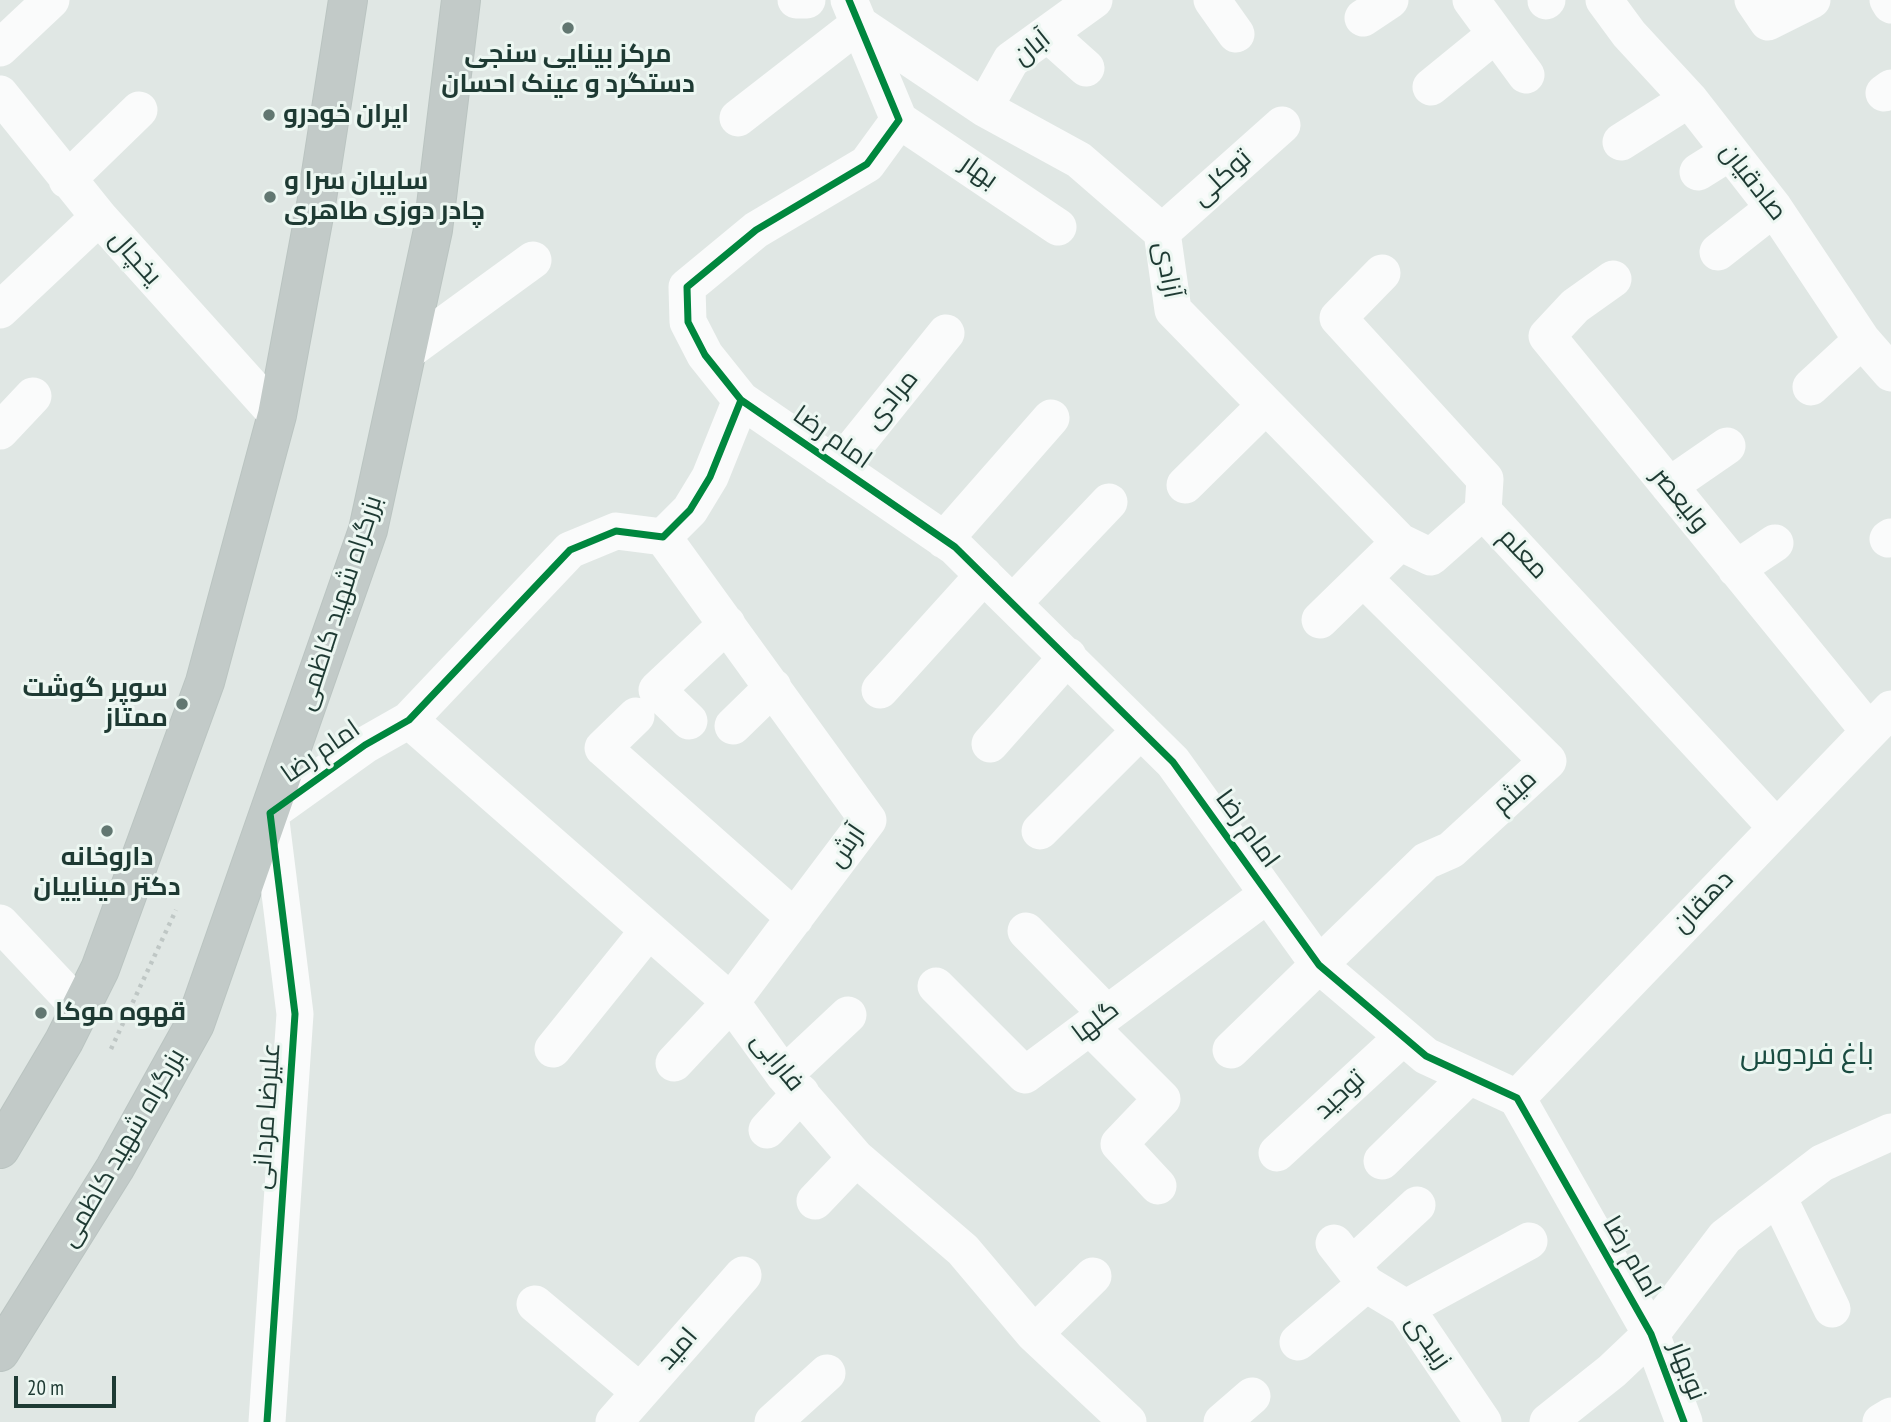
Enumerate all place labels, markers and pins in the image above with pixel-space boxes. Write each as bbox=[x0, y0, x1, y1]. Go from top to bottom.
marker: مرکز بینایی سنجی دستگرد و عینک احسان bbox=[560, 20, 576, 36]
place label: مرکز بینایی سنجی دستگرد و عینک احسان bbox=[441, 39, 695, 100]
place label: ایران خودرو bbox=[283, 99, 409, 131]
marker: ایران خودرو bbox=[261, 107, 277, 123]
place label: سایبان سرا و چادر دوزی طاهری bbox=[284, 166, 485, 228]
marker: سایبان سرا و چادر دوزی طاهری bbox=[262, 189, 278, 205]
place label: سوپر گوشت ممتاز bbox=[23, 673, 168, 734]
marker: سوپر گوشت ممتاز bbox=[174, 696, 190, 712]
marker: داروخانه دکتر میناییان bbox=[99, 823, 115, 839]
place label: داروخانه دکتر میناییان bbox=[33, 842, 181, 903]
place label: قهوه موکا bbox=[55, 997, 186, 1029]
marker: قهوه موکا bbox=[33, 1005, 49, 1021]

